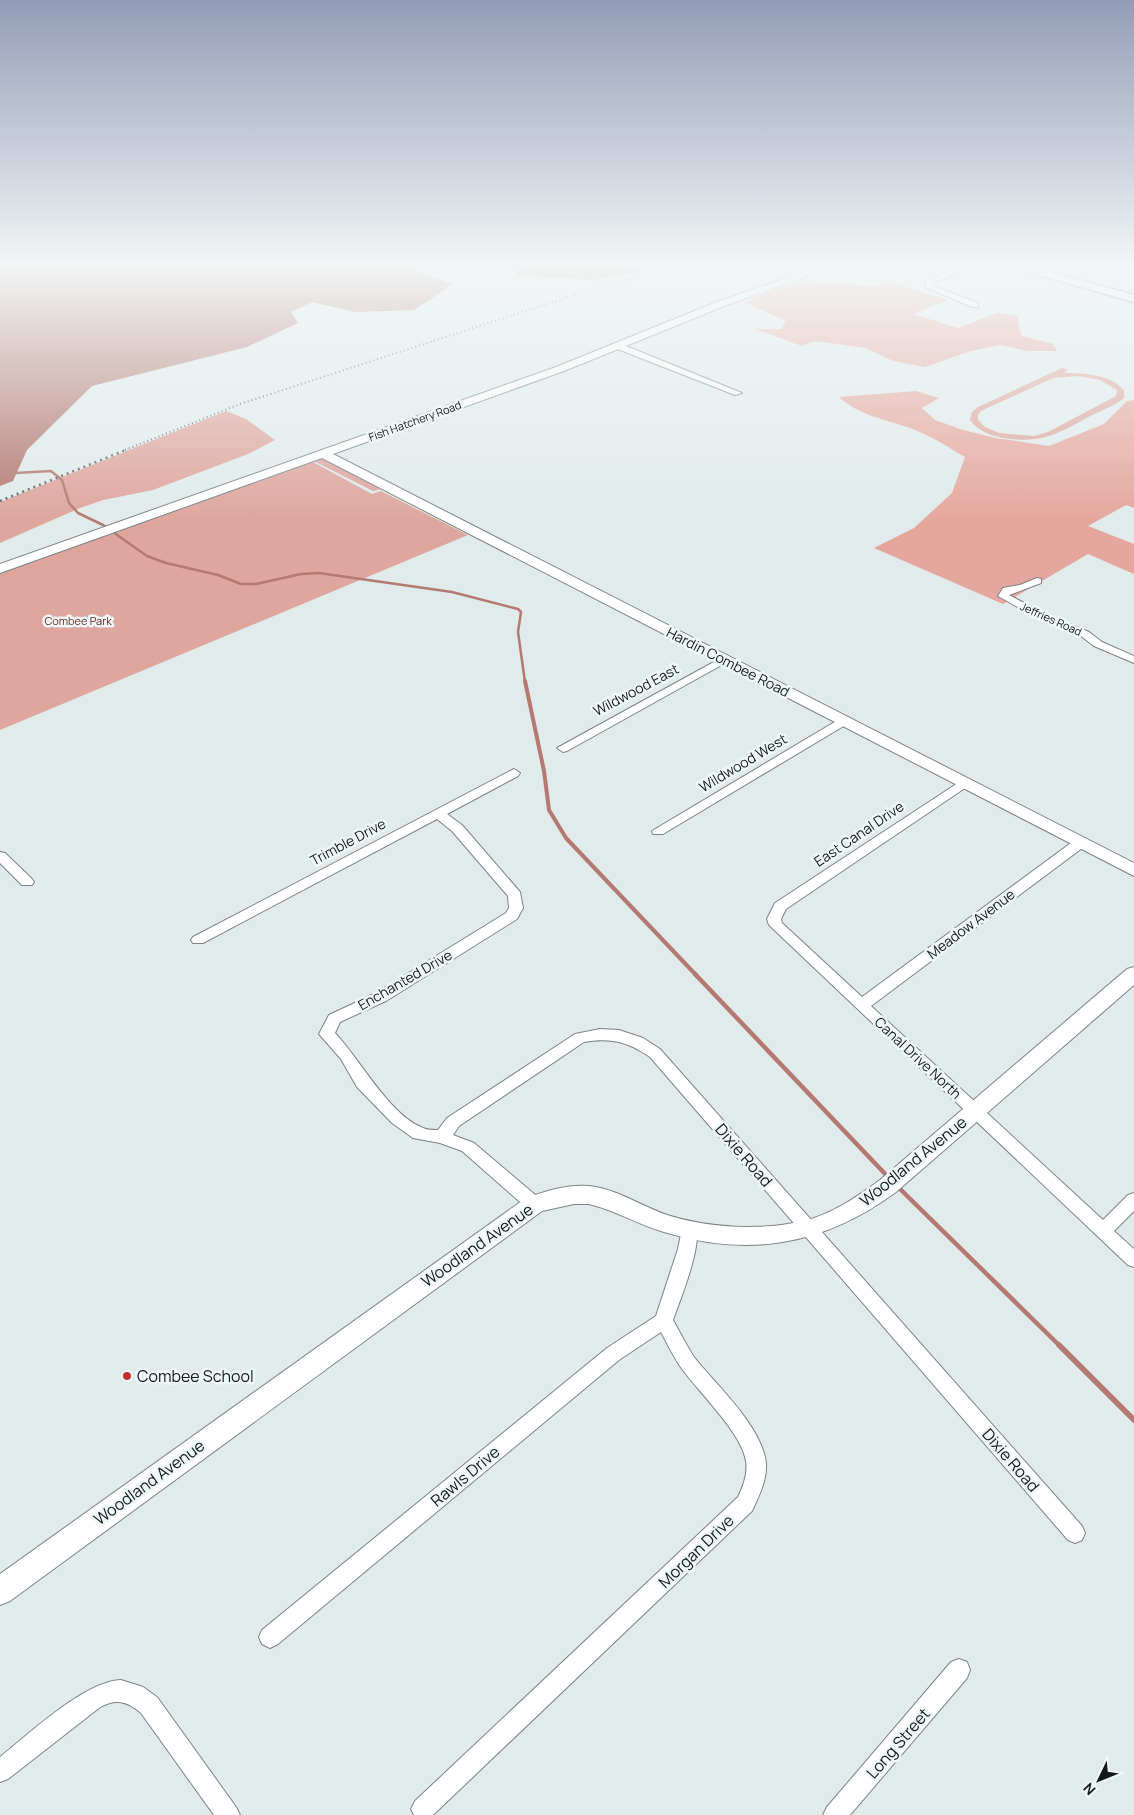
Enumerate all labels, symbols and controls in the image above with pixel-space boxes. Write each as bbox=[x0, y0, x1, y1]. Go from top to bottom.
street label: Fish Hatchery Road bbox=[366, 397, 463, 444]
street label: Jeffries Road bbox=[1018, 598, 1084, 639]
park label: Combee Park bbox=[44, 613, 112, 628]
street label: Hardin Combee Road bbox=[663, 622, 793, 701]
street label: Wildwood East bbox=[590, 659, 682, 720]
street label: Wildwood West bbox=[695, 729, 790, 796]
street label: East Canal Drive bbox=[810, 797, 907, 871]
street label: Trimble Drive bbox=[307, 814, 389, 869]
street label: Meadow Avenue bbox=[923, 884, 1018, 963]
street label: Enchanted Drive bbox=[354, 945, 455, 1014]
street label: Canal Drive North bbox=[871, 1012, 966, 1103]
street label: Woodland Avenue bbox=[855, 1111, 971, 1211]
street label: Dixie Road bbox=[710, 1119, 778, 1191]
street label: Woodland Avenue bbox=[417, 1198, 537, 1292]
place label: Combee School bbox=[137, 1365, 254, 1387]
marker: Combee School bbox=[121, 1370, 133, 1382]
street label: Dixie Road bbox=[977, 1424, 1045, 1496]
street label: Woodland Avenue bbox=[89, 1434, 209, 1530]
street label: Rawls Drive bbox=[426, 1441, 504, 1511]
street label: Morgan Drive bbox=[654, 1509, 738, 1593]
street label: Long Street bbox=[861, 1703, 935, 1783]
north arrow bbox=[1074, 1755, 1124, 1805]
text: N bbox=[1079, 1779, 1100, 1799]

